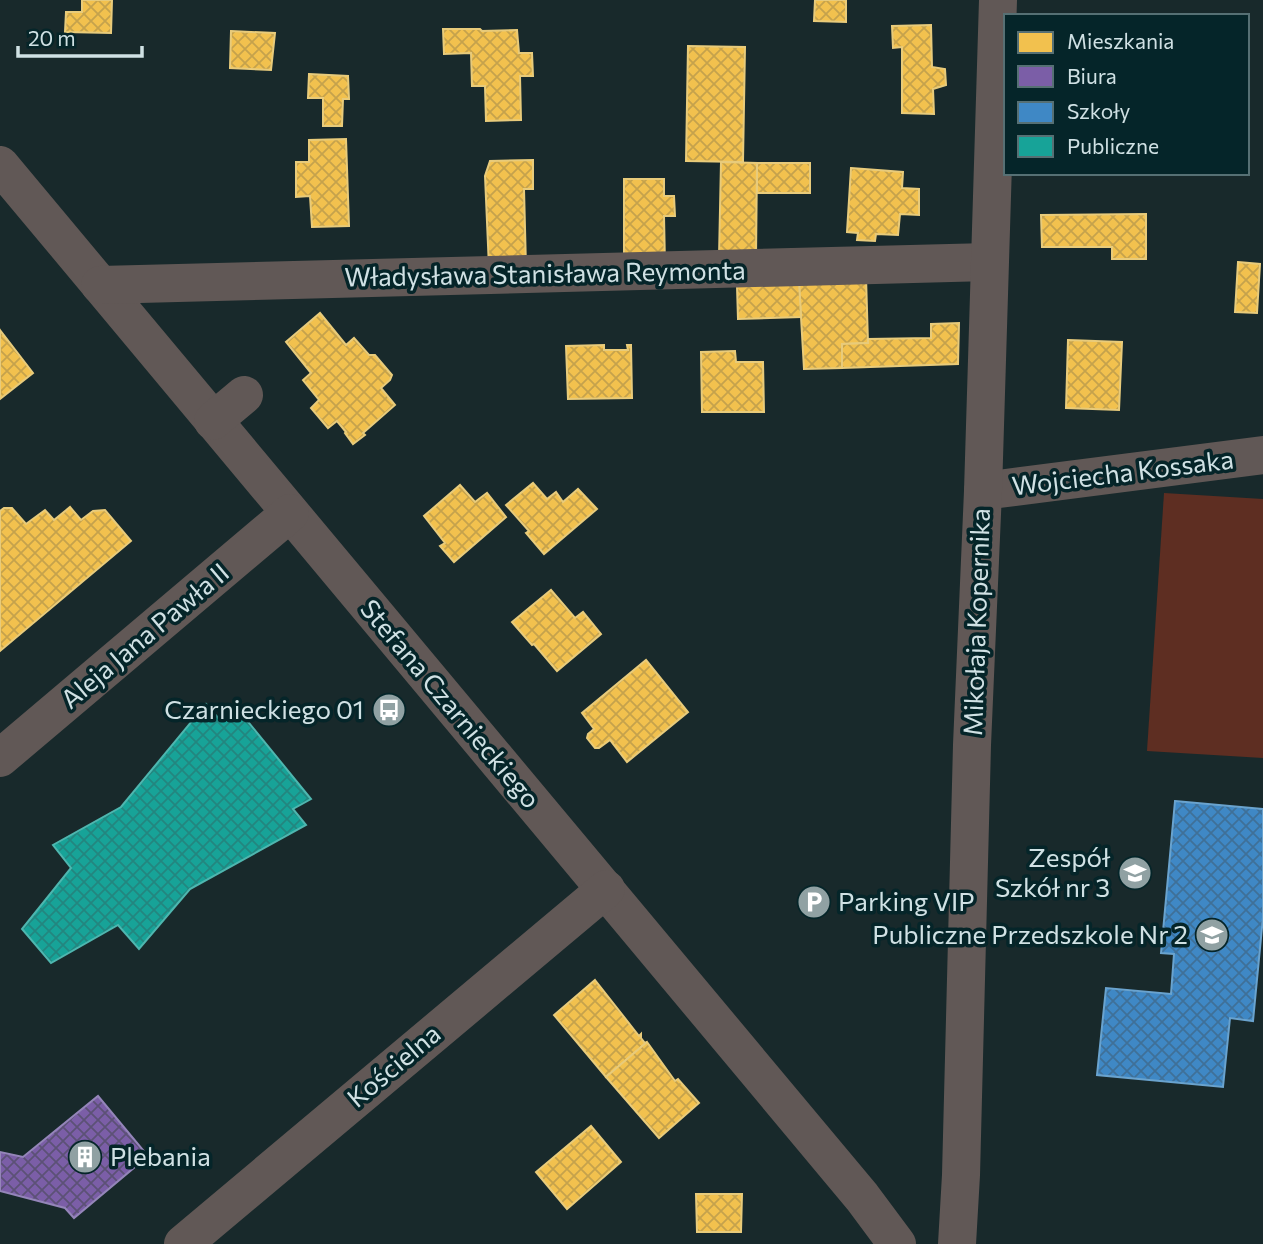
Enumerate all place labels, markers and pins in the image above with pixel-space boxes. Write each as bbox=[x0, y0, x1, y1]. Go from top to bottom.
bus stop icon: Czarnieckiego 01 bbox=[370, 691, 408, 729]
place label: Czarnieckiego 01 bbox=[164, 693, 364, 724]
place label: Zespół Szkół nr 3 bbox=[995, 841, 1111, 902]
school or university icon: Zespół Szkół nr 3 bbox=[1116, 854, 1154, 892]
parking icon: Parking VIP bbox=[795, 883, 833, 921]
place label: Parking VIP bbox=[838, 885, 974, 916]
school or university icon: Publiczne Przedszkole Nr 2 bbox=[1193, 916, 1231, 954]
place label: Publiczne Przedszkole Nr 2 bbox=[872, 918, 1188, 949]
building icon: Plebania bbox=[66, 1138, 104, 1176]
place label: Plebania bbox=[110, 1140, 211, 1171]

